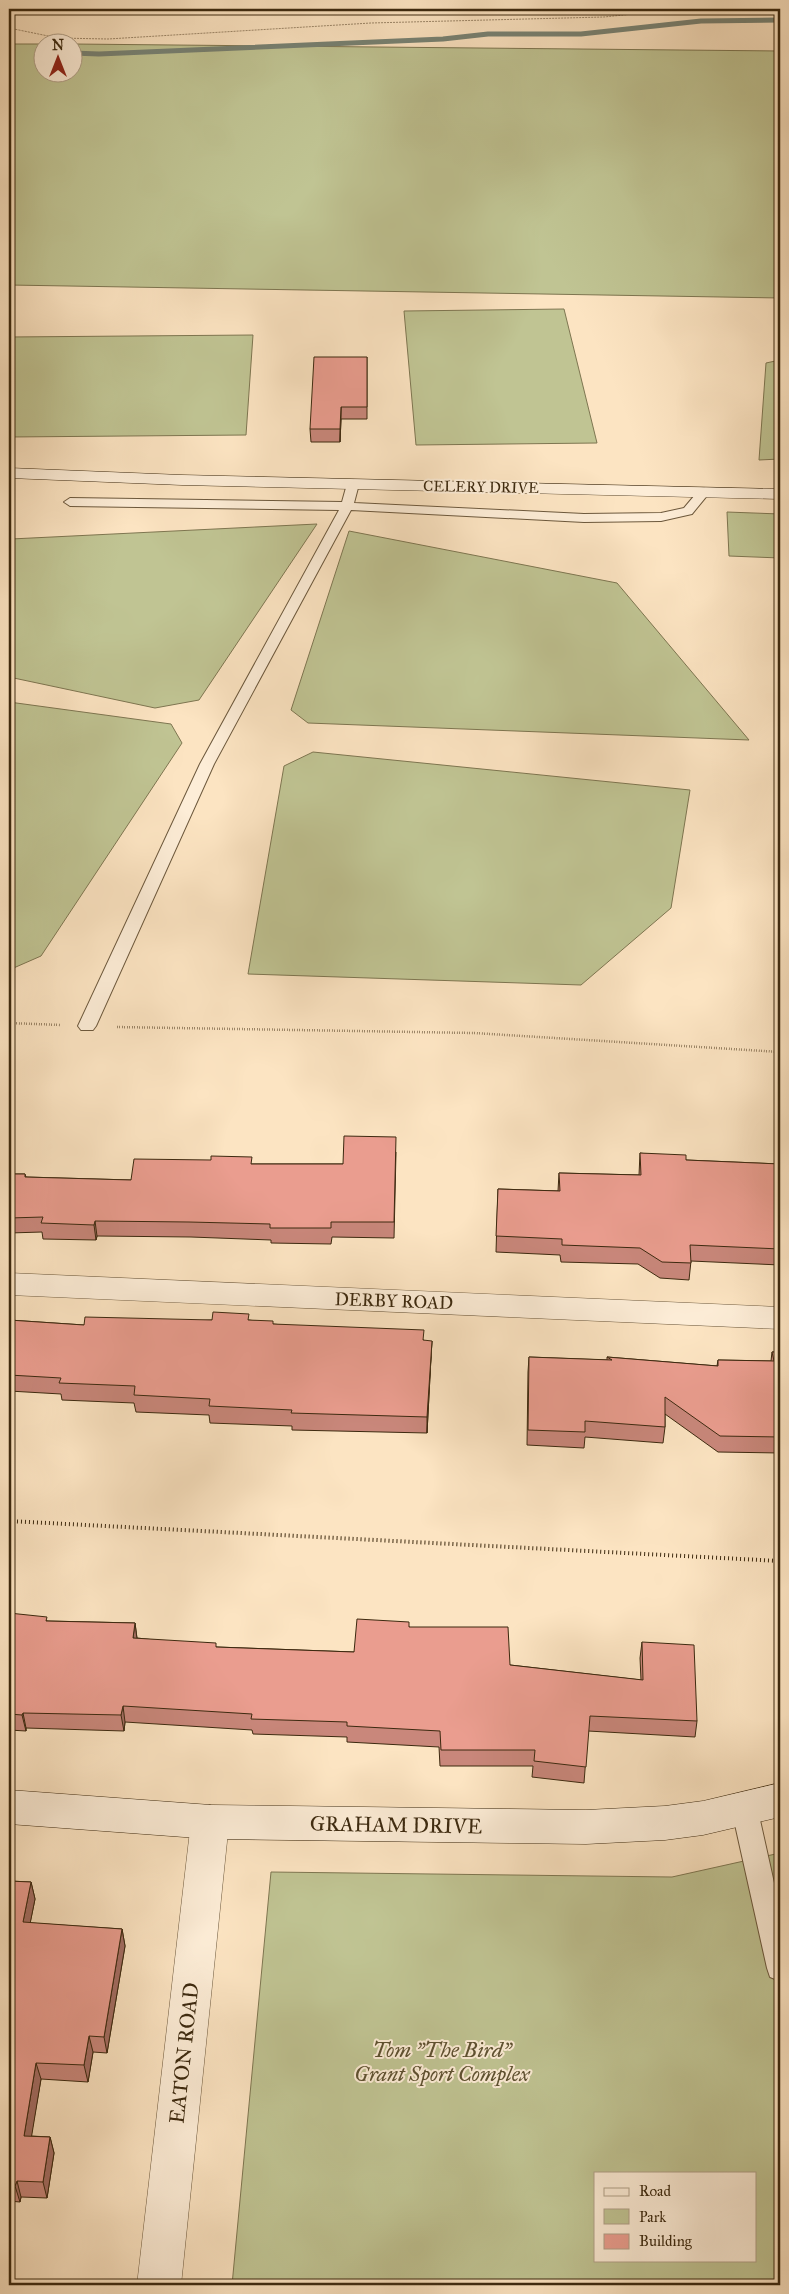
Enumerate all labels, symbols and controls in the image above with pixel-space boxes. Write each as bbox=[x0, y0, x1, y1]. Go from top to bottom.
north arrow bbox=[32, 32, 82, 82]
text: N bbox=[52, 37, 64, 54]
street label: CELERY DRIVE bbox=[423, 477, 539, 497]
street label: DERBY ROAD bbox=[334, 1288, 454, 1314]
street label: GRAHAM DRIVE bbox=[310, 1810, 482, 1840]
street label: EATON ROAD bbox=[164, 1981, 204, 2125]
park label: Tom "The Bird" Grant Sport Complex bbox=[354, 2037, 530, 2087]
legend bbox=[594, 2172, 756, 2262]
text: Road bbox=[639, 2182, 671, 2200]
text: Park bbox=[639, 2208, 666, 2226]
text: Building bbox=[639, 2232, 693, 2250]

